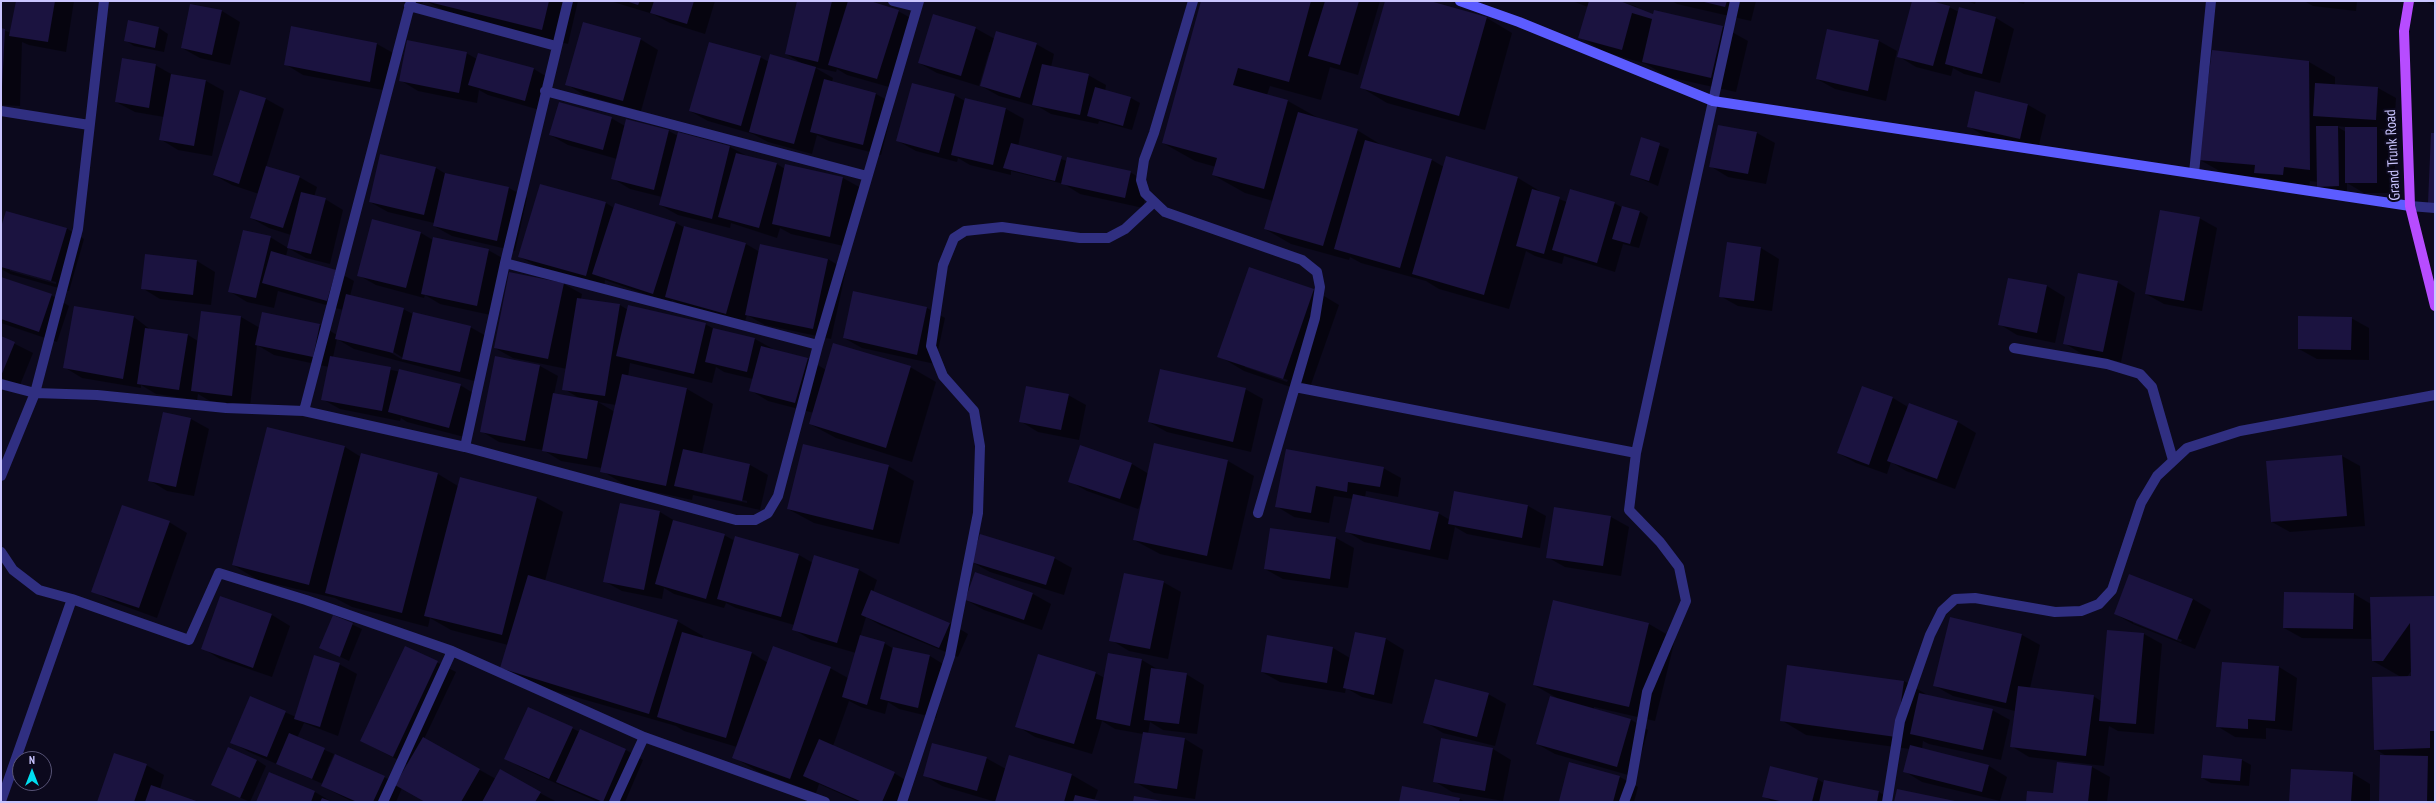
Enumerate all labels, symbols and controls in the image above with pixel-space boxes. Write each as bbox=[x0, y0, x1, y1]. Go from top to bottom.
street label: Grand Trunk Road bbox=[2382, 109, 2404, 201]
north arrow bbox=[12, 751, 52, 791]
text: N bbox=[29, 753, 35, 767]

